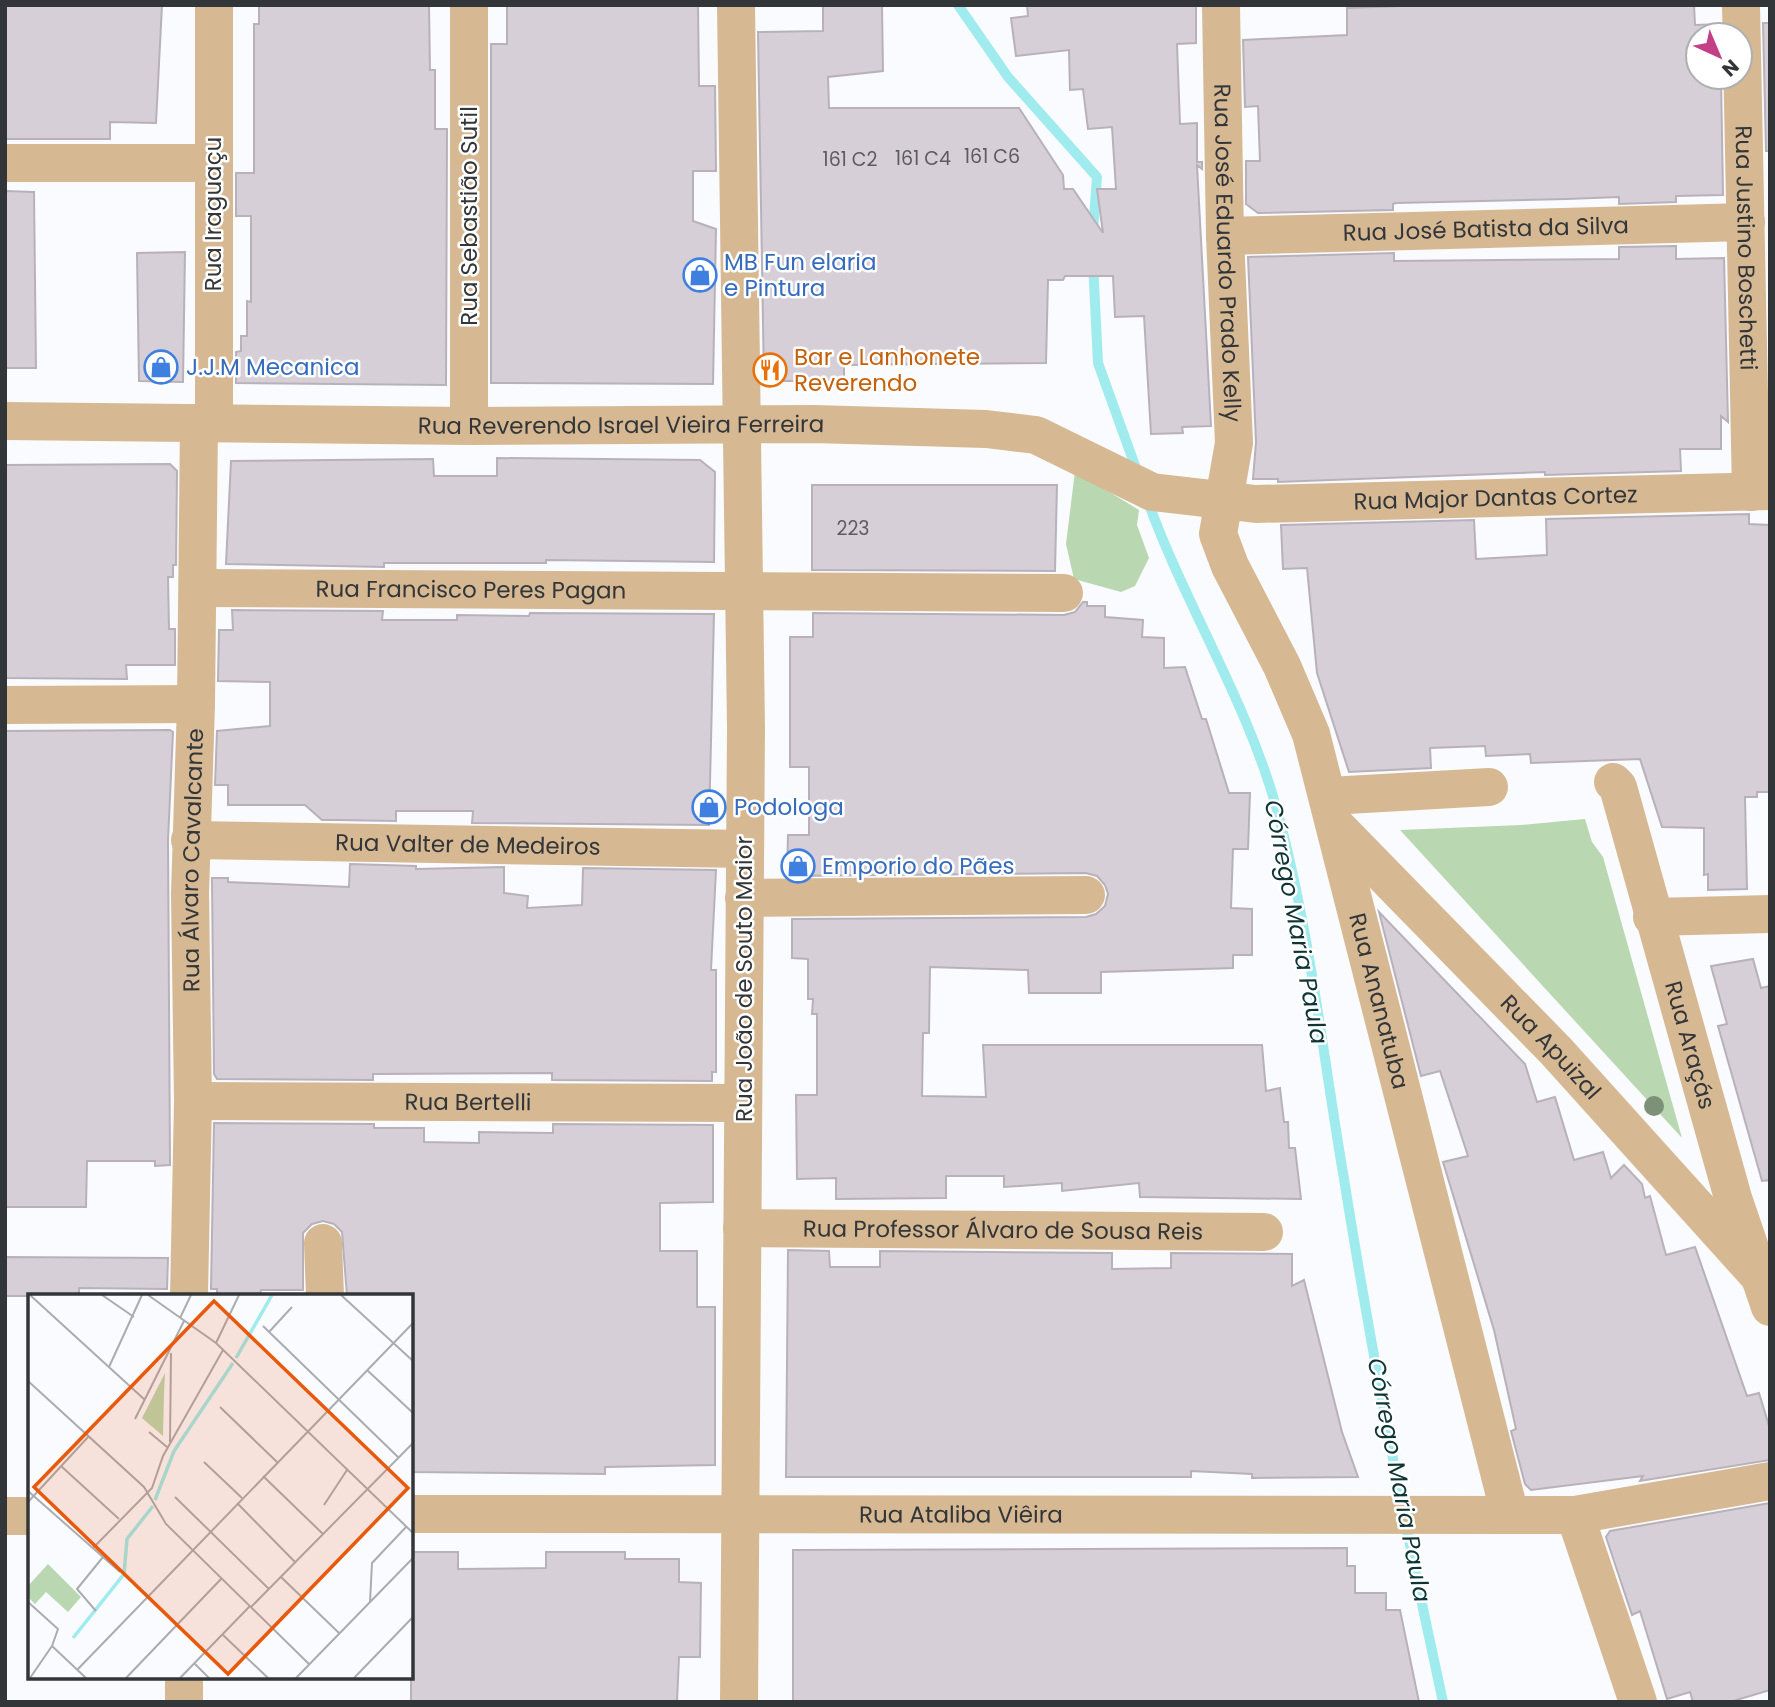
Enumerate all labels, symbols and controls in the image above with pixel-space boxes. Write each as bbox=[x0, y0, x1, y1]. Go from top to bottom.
north arrow bbox=[1684, 21, 1754, 91]
text: N bbox=[1716, 53, 1745, 83]
street label: Rua José Eduardo Prado Kelly bbox=[1206, 83, 1249, 423]
street label: Rua Sebastião Sutil bbox=[453, 106, 485, 326]
street label: Rua Justino Boschetti bbox=[1727, 125, 1765, 371]
street label: Rua Iraguaçu bbox=[197, 137, 229, 291]
house number: 161 C6 bbox=[964, 143, 1020, 170]
house number: 161 C4 bbox=[895, 145, 951, 172]
house number: 161 C2 bbox=[823, 146, 878, 173]
street label: Rua José Batista da Silva bbox=[1342, 209, 1629, 249]
place label: MB Fun elaria e Pintura bbox=[724, 246, 876, 304]
shop icon: MB Fun elaria e Pintura bbox=[681, 256, 719, 294]
place label: Bar e Lanhonete Reverendo bbox=[794, 341, 980, 399]
shop icon: J.J.M Mecanica bbox=[142, 348, 180, 386]
place label: J.J.M Mecanica bbox=[186, 351, 359, 383]
restaurant icon: Bar e Lanhonete Reverendo bbox=[751, 351, 789, 389]
street label: Rua Reverendo Israel Vieira Ferreira bbox=[418, 408, 825, 442]
street label: Rua Major Dantas Cortez bbox=[1353, 478, 1638, 518]
house number: 223 bbox=[836, 515, 870, 542]
street label: Rua Francisco Peres Pagan bbox=[315, 573, 626, 606]
street label: Rua Álvaro Cavalcante bbox=[174, 728, 211, 992]
shop icon: Podologa bbox=[690, 788, 728, 826]
place label: Podologa bbox=[734, 791, 844, 823]
water label: Córrego Maria Paula bbox=[1257, 797, 1336, 1047]
street label: Rua Valter de Medeiros bbox=[335, 826, 601, 863]
street label: Rua João de Souto Maior bbox=[728, 836, 760, 1122]
shop icon: Emporio do Pães bbox=[779, 847, 817, 885]
place label: Emporio do Pães bbox=[822, 850, 1014, 882]
street label: Rua Ananatuba bbox=[1341, 909, 1417, 1093]
street label: Rua Araçás bbox=[1657, 977, 1723, 1113]
street label: Rua Apuizal bbox=[1493, 987, 1608, 1107]
street label: Rua Bertelli bbox=[404, 1086, 532, 1118]
street label: Rua Professor Álvaro de Sousa Reis bbox=[803, 1212, 1203, 1248]
inset map bbox=[28, 1294, 413, 1679]
water label: Córrego Maria Paula bbox=[1360, 1355, 1439, 1605]
street label: Rua Ataliba Viêira bbox=[859, 1498, 1063, 1531]

